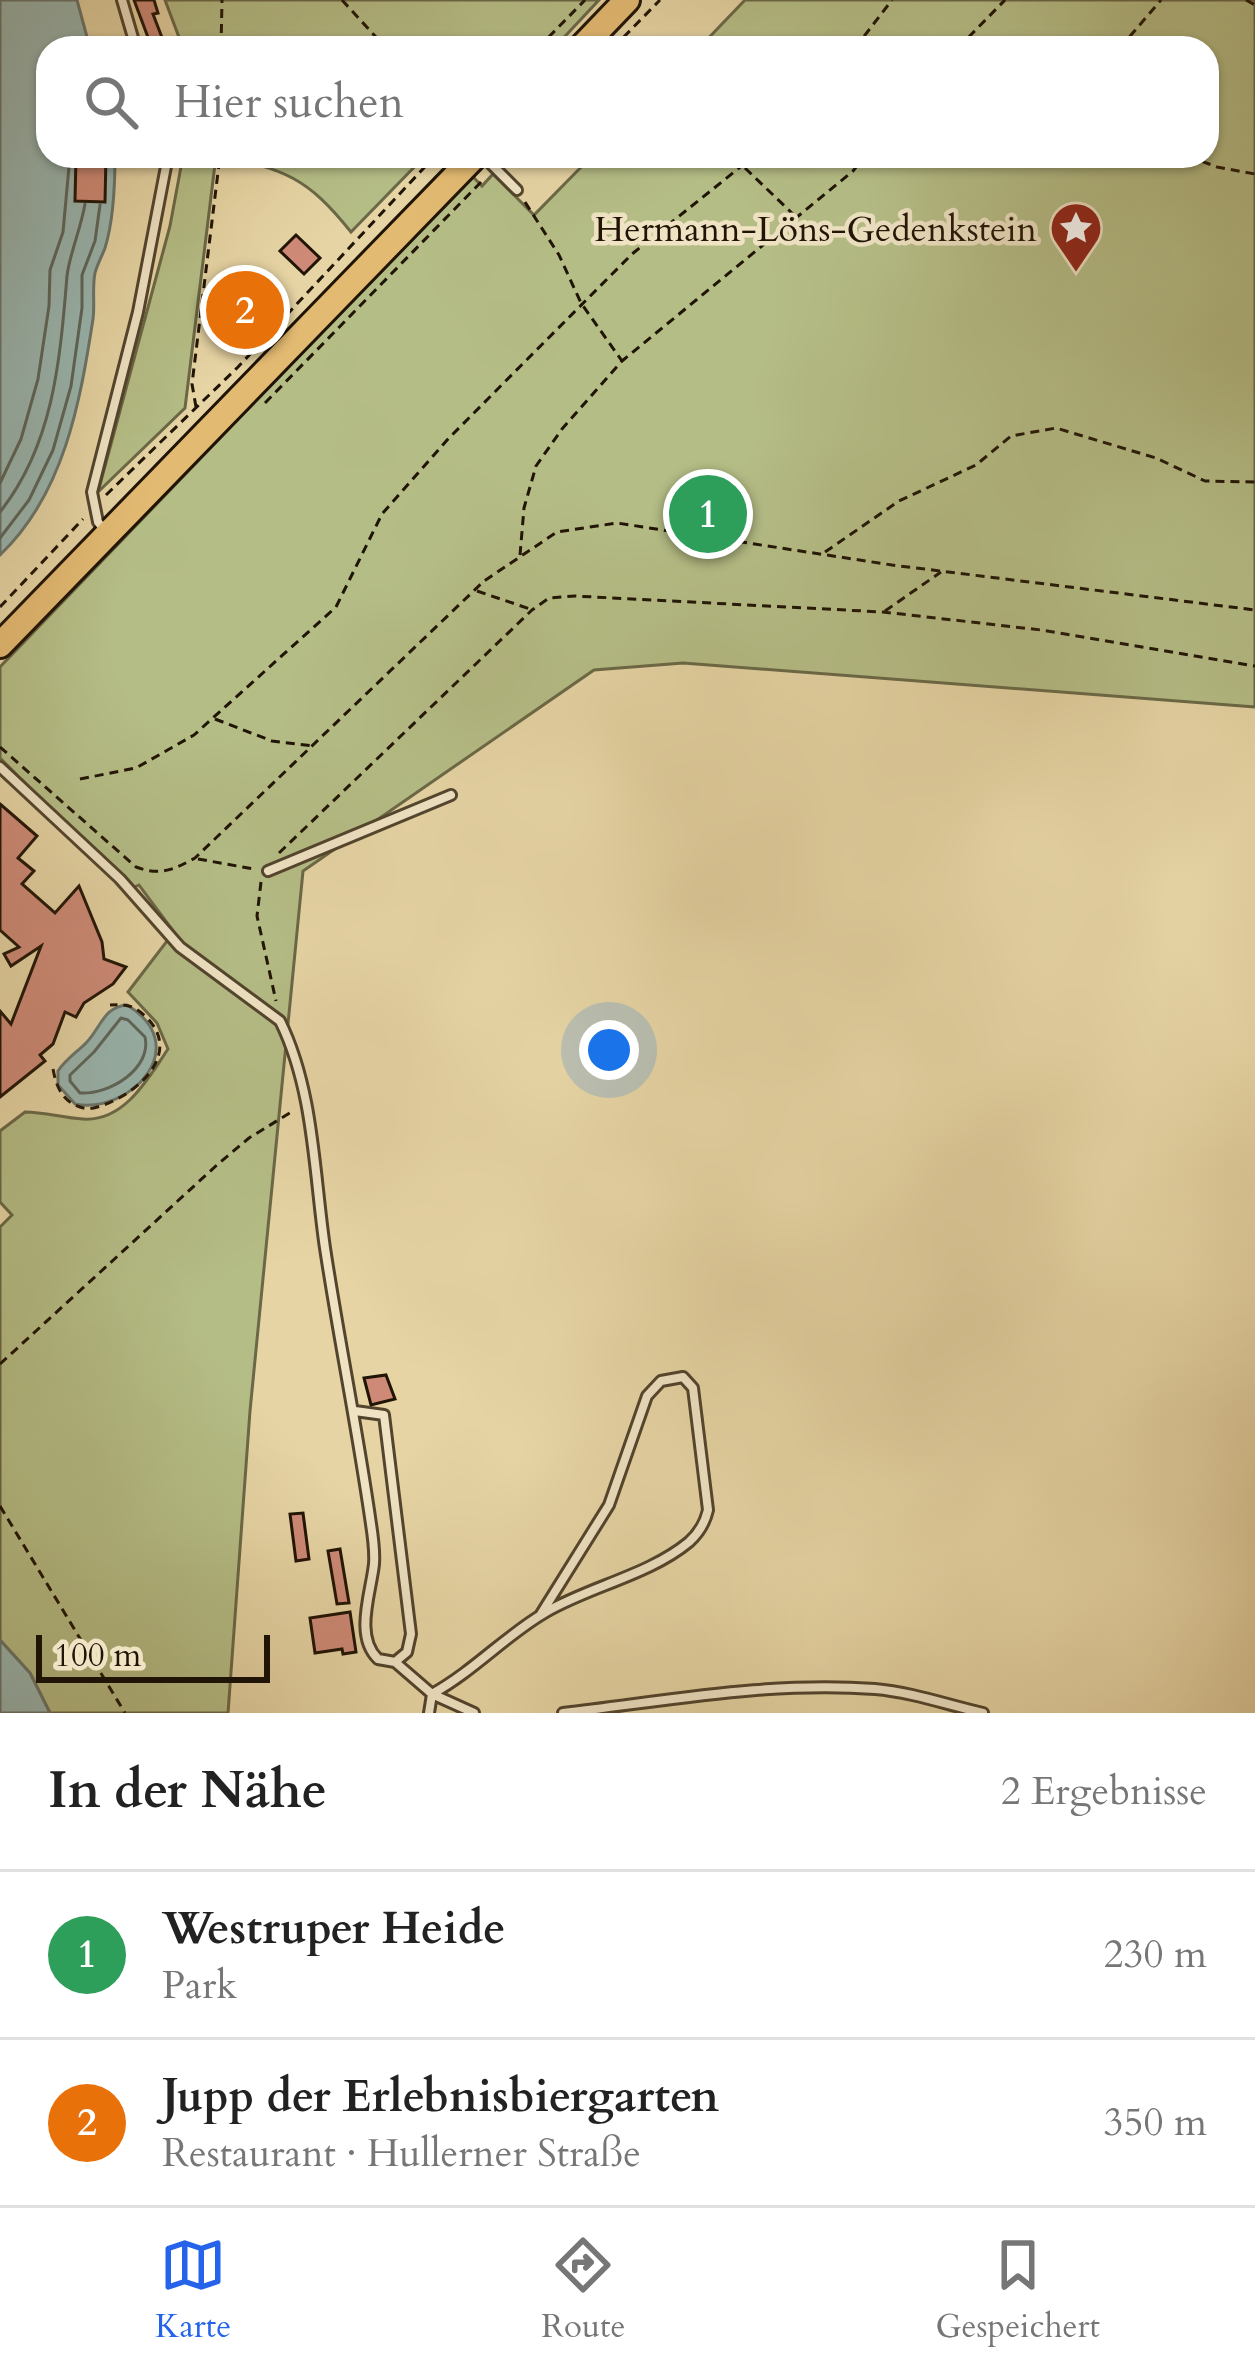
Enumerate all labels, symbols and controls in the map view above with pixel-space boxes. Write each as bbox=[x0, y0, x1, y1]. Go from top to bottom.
search box bbox=[36, 36, 1219, 168]
icon: search bbox=[78, 69, 144, 135]
text: Hier suchen bbox=[174, 72, 404, 133]
place icon: Hermann-Löns-Gedenkstein bbox=[1048, 200, 1104, 274]
place label: Hermann-Löns-Gedenkstein bbox=[594, 205, 1038, 254]
pin: 2 bbox=[206, 265, 284, 355]
pin: 1 bbox=[669, 469, 747, 559]
your location bbox=[579, 1020, 639, 1080]
scale bar bbox=[36, 1629, 270, 1682]
text: 100 m bbox=[54, 1633, 141, 1678]
text: In der Nähe bbox=[48, 1756, 327, 1826]
text: 2 Ergebnisse bbox=[1001, 1765, 1207, 1818]
text: Westruper Heide bbox=[162, 1898, 506, 1959]
text: 1 bbox=[77, 1928, 97, 1981]
text: 230 m bbox=[1104, 1928, 1207, 1981]
text: Park bbox=[162, 1959, 237, 2012]
text: Jupp der Erlebnisbiergarten bbox=[162, 2066, 719, 2127]
text: 2 bbox=[77, 2096, 97, 2149]
text: 350 m bbox=[1104, 2096, 1207, 2149]
text: Restaurant · Hullerner Straße bbox=[162, 2127, 641, 2180]
tab: Karte bbox=[155, 2232, 231, 2349]
tab: Route bbox=[541, 2232, 625, 2349]
tab: Gespeichert bbox=[935, 2232, 1100, 2349]

